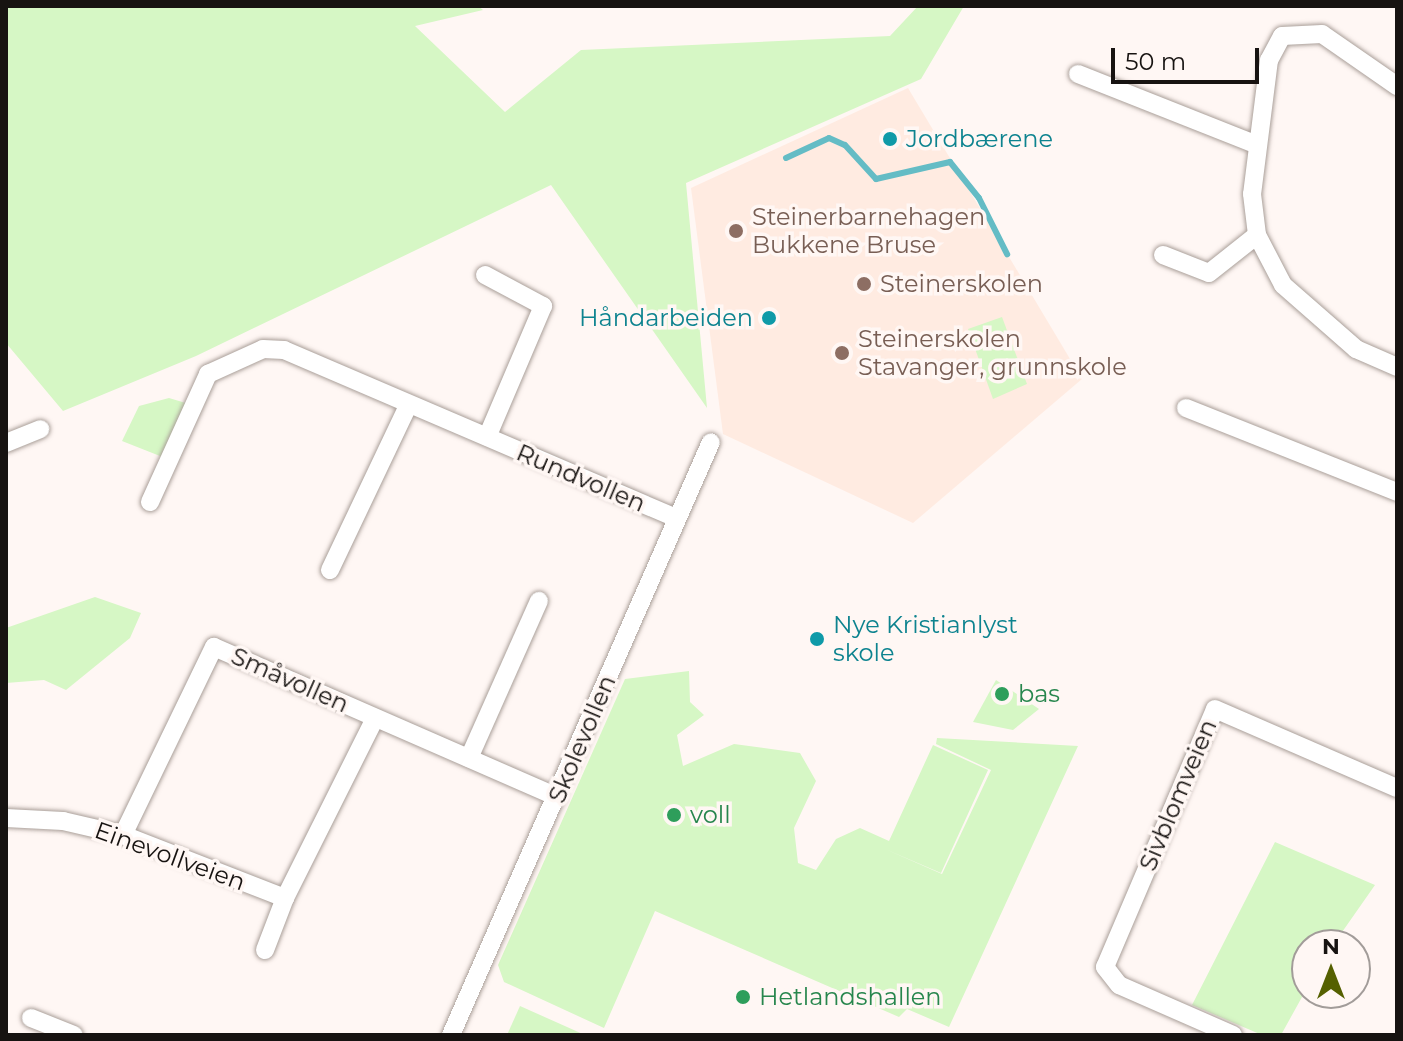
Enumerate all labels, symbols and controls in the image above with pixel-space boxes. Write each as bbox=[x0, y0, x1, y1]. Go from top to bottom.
scale bar bbox=[1115, 32, 1263, 82]
text: 50 m bbox=[1125, 47, 1186, 76]
place label: Jordbærene bbox=[906, 125, 1053, 153]
marker: Jordbærene bbox=[881, 130, 899, 148]
place label: Steinerbarnehagen Bukkene Bruse bbox=[752, 203, 985, 259]
marker: Steinerbarnehagen Bukkene Bruse bbox=[727, 222, 745, 240]
place label: Steinerskolen bbox=[880, 270, 1043, 298]
marker: Steinerskolen bbox=[855, 275, 873, 293]
place label: Håndarbeiden bbox=[579, 304, 753, 332]
marker: Håndarbeiden bbox=[760, 309, 778, 327]
place label: Steinerskolen Stavanger, grunnskole bbox=[858, 325, 1127, 381]
marker: Steinerskolen Stavanger, grunnskole bbox=[833, 344, 851, 362]
street label: Rundvollen bbox=[512, 438, 650, 518]
place label: Nye Kristianlyst skole bbox=[833, 611, 1018, 667]
marker: Nye Kristianlyst skole bbox=[808, 630, 826, 648]
street label: Småvollen bbox=[227, 641, 353, 719]
street label: Skolevollen bbox=[542, 671, 622, 807]
place label: bas bbox=[1018, 680, 1060, 708]
marker: bas bbox=[993, 685, 1011, 703]
street label: Sivblomveien bbox=[1133, 715, 1223, 875]
place label: voll bbox=[690, 801, 731, 829]
marker: voll bbox=[665, 806, 683, 824]
street label: Einevollveien bbox=[91, 815, 249, 897]
north arrow bbox=[1291, 929, 1371, 1009]
text: N bbox=[1322, 933, 1340, 960]
place label: Hetlandshallen bbox=[759, 983, 942, 1011]
marker: Hetlandshallen bbox=[734, 988, 752, 1006]

